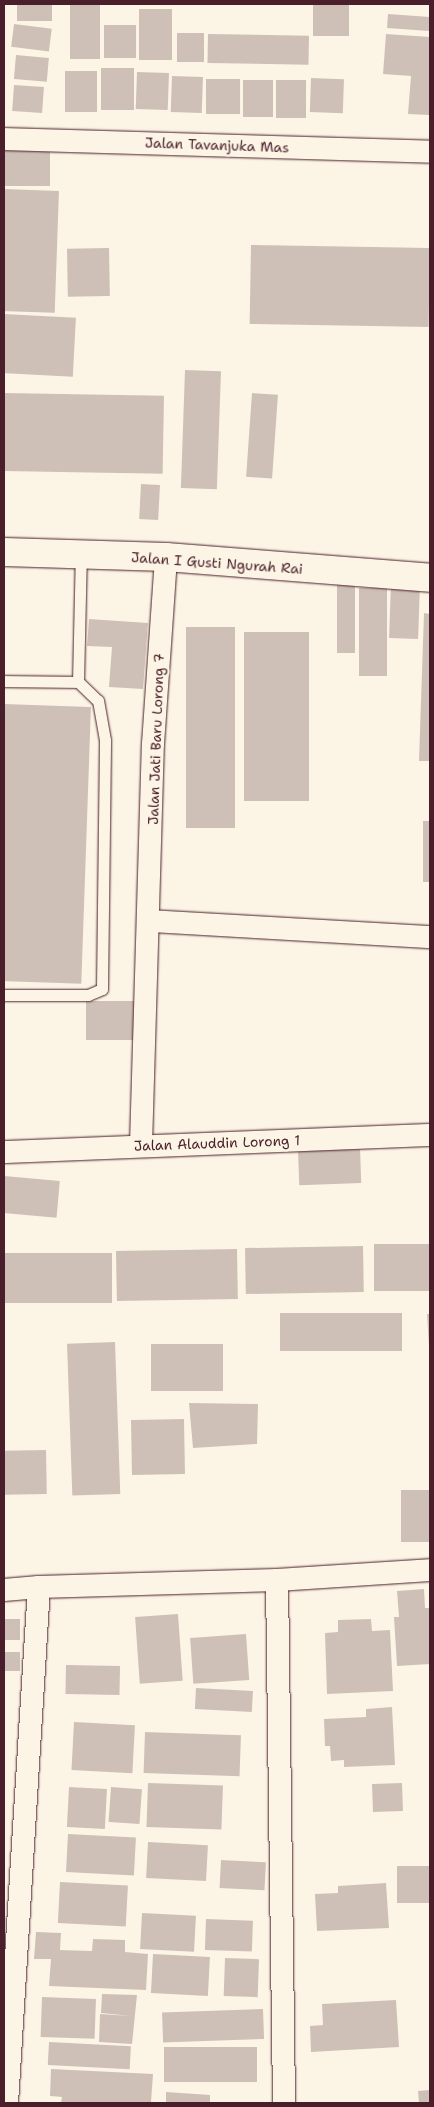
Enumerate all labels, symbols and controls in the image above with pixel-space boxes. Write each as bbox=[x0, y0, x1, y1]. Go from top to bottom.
street label: Jalan Tavanjuka Mas bbox=[145, 134, 289, 156]
street label: Jalan I Gusti Ngurah Rai bbox=[130, 549, 304, 577]
street label: Jalan Jati Baru Lorong 7 bbox=[145, 653, 167, 825]
street label: Jalan Alauddin Lorong 1 bbox=[134, 1132, 300, 1154]

